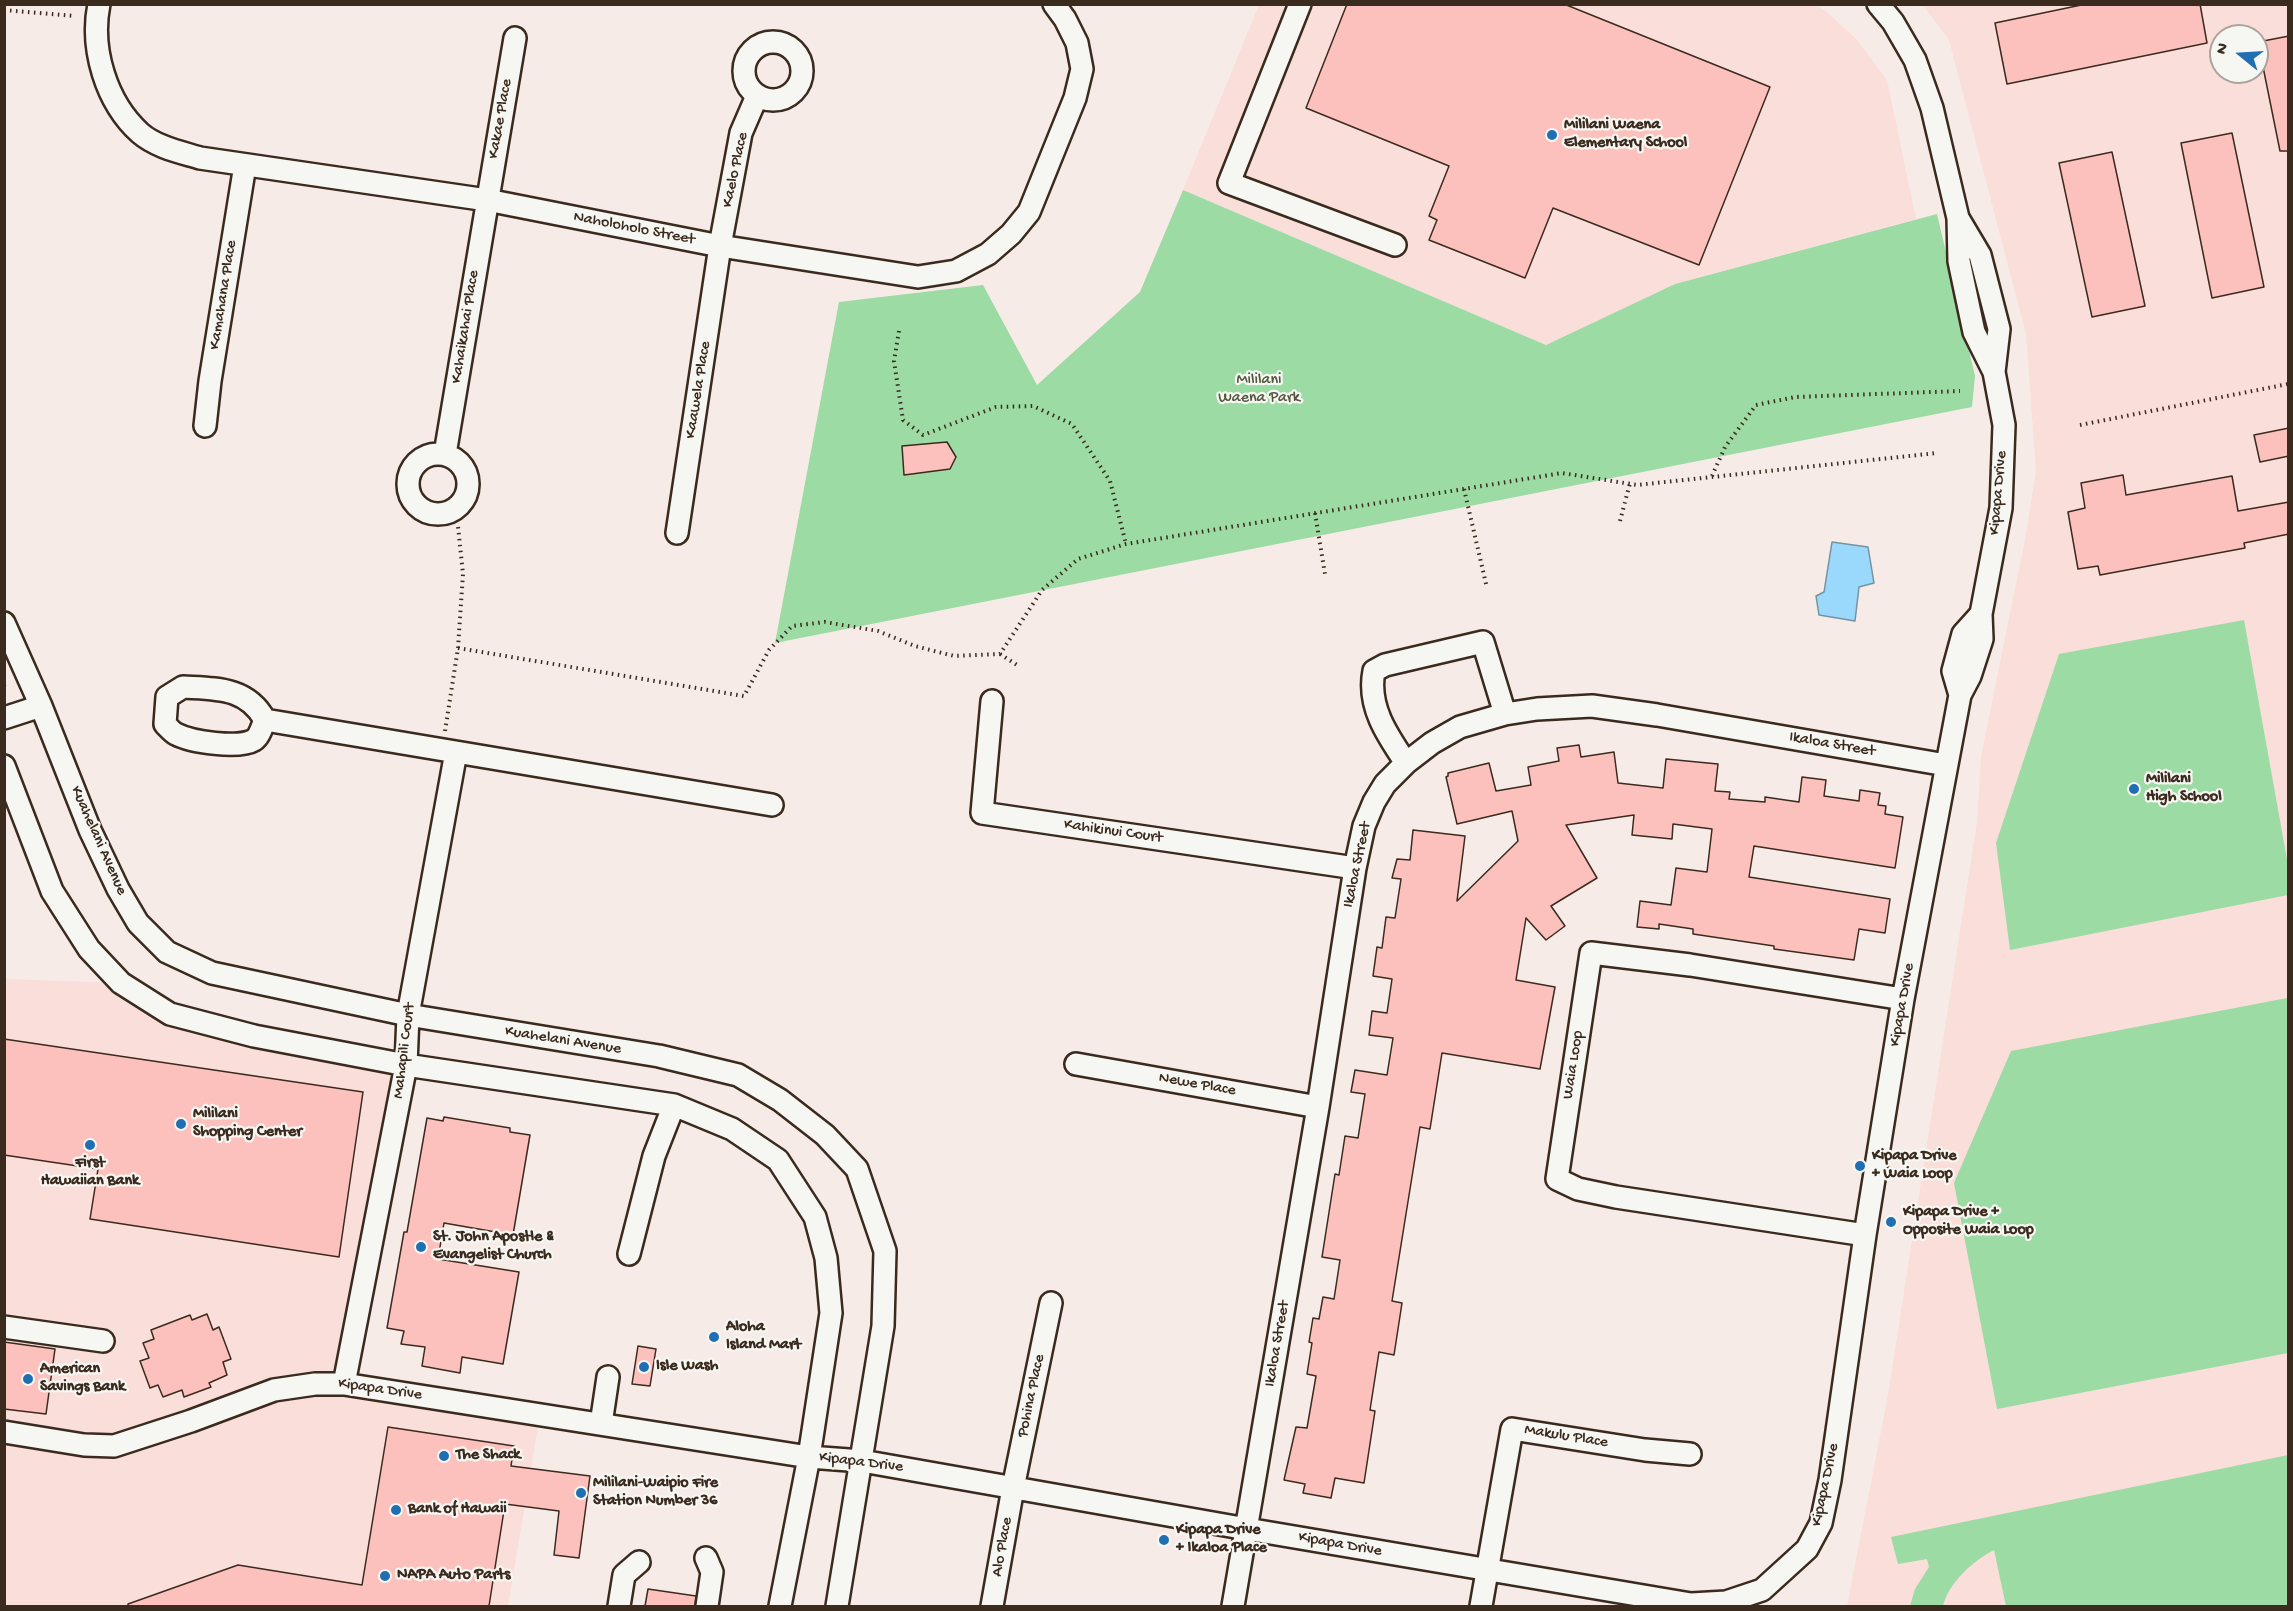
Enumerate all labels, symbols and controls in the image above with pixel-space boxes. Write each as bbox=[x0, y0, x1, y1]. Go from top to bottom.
north arrow bbox=[2209, 24, 2269, 84]
text: N bbox=[2213, 41, 2234, 57]
street label: Kakae Place bbox=[485, 78, 517, 160]
place label: Mililani Waena Elementary School bbox=[1564, 116, 1687, 154]
marker: Mililani Waena Elementary School bbox=[1545, 128, 1559, 142]
street label: Kaelo Place bbox=[719, 131, 753, 209]
street label: Naholoholo Street bbox=[572, 208, 696, 250]
street label: Kamahana Place bbox=[206, 239, 242, 351]
street label: Kahaikahai Place bbox=[448, 269, 484, 385]
street label: Kaawela Place bbox=[682, 340, 716, 440]
park label: Mililani Waena Park bbox=[1218, 371, 1300, 409]
street label: Kipapa Drive bbox=[1986, 450, 2012, 536]
street label: Ikaloa Street bbox=[1787, 728, 1877, 762]
place label: Mililani High School bbox=[2146, 770, 2222, 808]
marker: Mililani High School bbox=[2127, 782, 2141, 796]
street label: Kuahelani Avenue bbox=[65, 783, 131, 899]
street label: Kahikinui Court bbox=[1062, 816, 1164, 848]
street label: Ikaloa Street bbox=[1340, 820, 1376, 910]
street label: Kipapa Drive bbox=[1886, 962, 1920, 1048]
street label: Mahapili Court bbox=[390, 1002, 420, 1100]
street label: Kuahelani Avenue bbox=[504, 1022, 622, 1060]
street label: Waia Loop bbox=[1559, 1029, 1589, 1101]
street label: Newe Place bbox=[1157, 1069, 1237, 1101]
place label: Mililani Shopping Center bbox=[193, 1105, 302, 1143]
marker: Mililani Shopping Center bbox=[174, 1117, 188, 1131]
marker: First Hawaiian Bank bbox=[83, 1138, 97, 1152]
place label: Kipapa Drive + Waia Loop bbox=[1872, 1147, 1956, 1185]
place label: First Hawaiian Bank bbox=[41, 1154, 139, 1192]
marker: Kipapa Drive + Waia Loop bbox=[1853, 1159, 1867, 1173]
place label: Kipapa Drive + Opposite Waia Loop bbox=[1903, 1203, 2034, 1241]
marker: Kipapa Drive + Opposite Waia Loop bbox=[1884, 1215, 1898, 1229]
place label: St. John Apostle & Evangelist Church bbox=[433, 1228, 554, 1266]
marker: St. John Apostle & Evangelist Church bbox=[414, 1240, 428, 1254]
street label: Ikaloa Street bbox=[1261, 1299, 1295, 1389]
place label: Aloha Island Mart bbox=[726, 1318, 801, 1356]
marker: Aloha Island Mart bbox=[707, 1330, 721, 1344]
street label: Pohina Place bbox=[1014, 1353, 1050, 1439]
place label: Isle Wash bbox=[656, 1357, 718, 1377]
place label: American Savings Bank bbox=[40, 1360, 125, 1398]
marker: Isle Wash bbox=[637, 1360, 651, 1374]
marker: American Savings Bank bbox=[21, 1372, 35, 1386]
street label: Kipapa Drive bbox=[337, 1375, 423, 1405]
street label: Makulu Place bbox=[1523, 1421, 1609, 1453]
street label: Kipapa Drive bbox=[1808, 1442, 1844, 1528]
place label: The Shack bbox=[456, 1446, 520, 1466]
street label: Kipapa Drive bbox=[818, 1448, 904, 1478]
marker: The Shack bbox=[437, 1449, 451, 1463]
place label: Mililani-Waipio Fire Station Number 36 bbox=[593, 1474, 718, 1512]
marker: Mililani-Waipio Fire Station Number 36 bbox=[574, 1486, 588, 1500]
place label: Bank of Hawaii bbox=[408, 1500, 507, 1520]
marker: Bank of Hawaii bbox=[389, 1503, 403, 1517]
street label: Alo Place bbox=[988, 1516, 1018, 1578]
place label: Kipapa Drive + Ikaloa Place bbox=[1176, 1521, 1267, 1559]
street label: Kipapa Drive bbox=[1297, 1528, 1383, 1562]
marker: Kipapa Drive + Ikaloa Place bbox=[1157, 1533, 1171, 1547]
place label: NAPA Auto Parts bbox=[397, 1566, 510, 1586]
marker: NAPA Auto Parts bbox=[378, 1569, 392, 1583]

